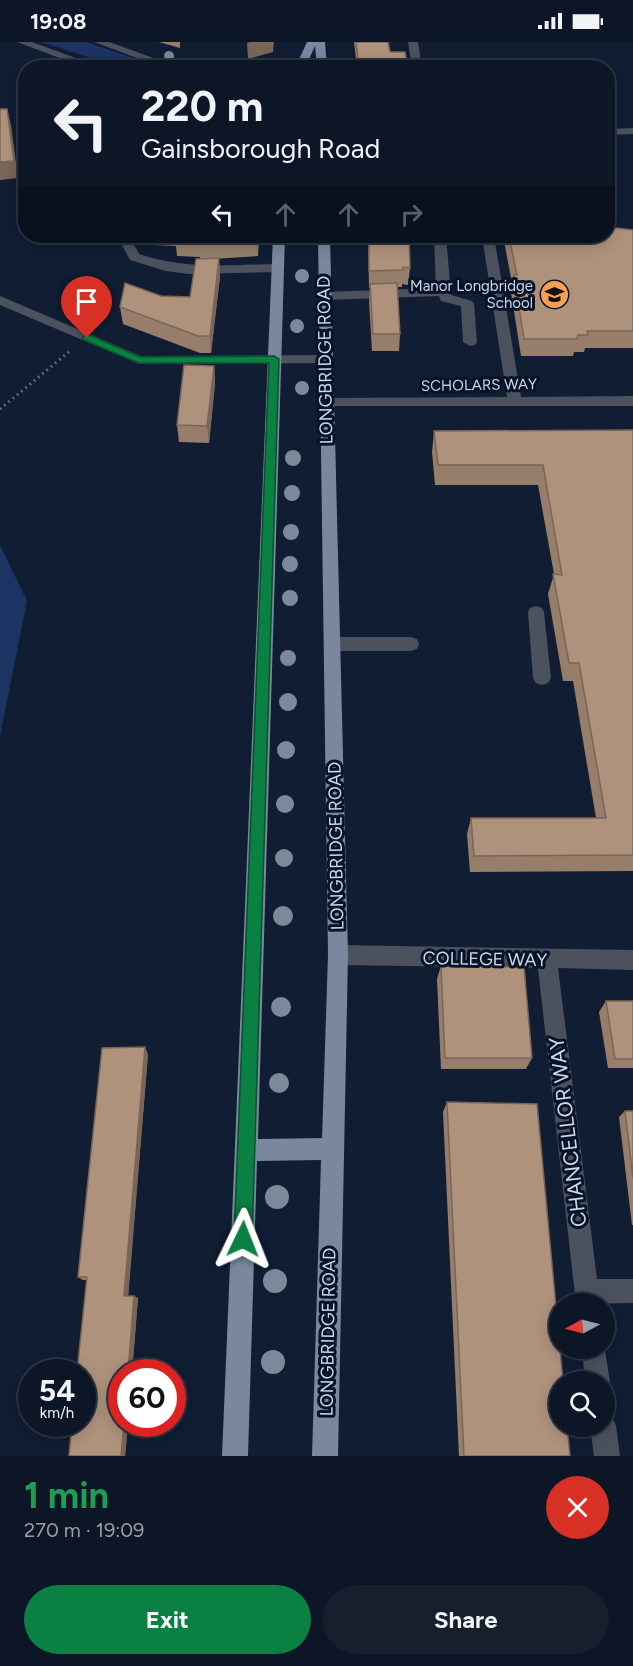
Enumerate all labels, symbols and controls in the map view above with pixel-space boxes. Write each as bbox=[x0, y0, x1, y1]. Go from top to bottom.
text: 19:08 bbox=[30, 8, 86, 35]
text: 220 m bbox=[141, 81, 263, 132]
icon: left bbox=[42, 84, 120, 162]
text: Gainsborough Road bbox=[141, 132, 380, 165]
icon: left bbox=[206, 198, 239, 231]
icon: ahead bbox=[269, 198, 302, 231]
icon: ahead bbox=[332, 198, 365, 231]
icon: right bbox=[395, 198, 428, 231]
street label: LONGBRIDGE ROAD bbox=[313, 275, 337, 445]
pin bbox=[61, 276, 112, 338]
place label: Manor Longbridge School bbox=[410, 277, 533, 312]
school or university icon: Manor Longbridge School bbox=[538, 279, 570, 311]
icon: arrive bbox=[70, 285, 103, 318]
street label: SCHOLARS WAY bbox=[421, 375, 537, 395]
street label: LONGBRIDGE ROAD bbox=[324, 761, 348, 931]
street label: COLLEGE WAY bbox=[422, 947, 548, 971]
street label: CHANCELLOR WAY bbox=[543, 1035, 592, 1228]
position arrow bbox=[211, 1207, 275, 1271]
street label: LONGBRIDGE ROAD bbox=[316, 1247, 340, 1417]
north arrow bbox=[549, 1293, 615, 1359]
map controls bbox=[549, 1293, 615, 1437]
speed limit sign: 60 bbox=[108, 1359, 186, 1437]
button: search bbox=[549, 1371, 615, 1437]
text: 54 bbox=[39, 1372, 75, 1409]
text: km/h bbox=[40, 1404, 74, 1422]
text: 1 min bbox=[24, 1474, 109, 1517]
button: close bbox=[546, 1476, 609, 1539]
text: 270 m · 19:09 bbox=[24, 1518, 144, 1542]
button: Exit bbox=[24, 1585, 311, 1654]
button: Share bbox=[323, 1585, 609, 1654]

